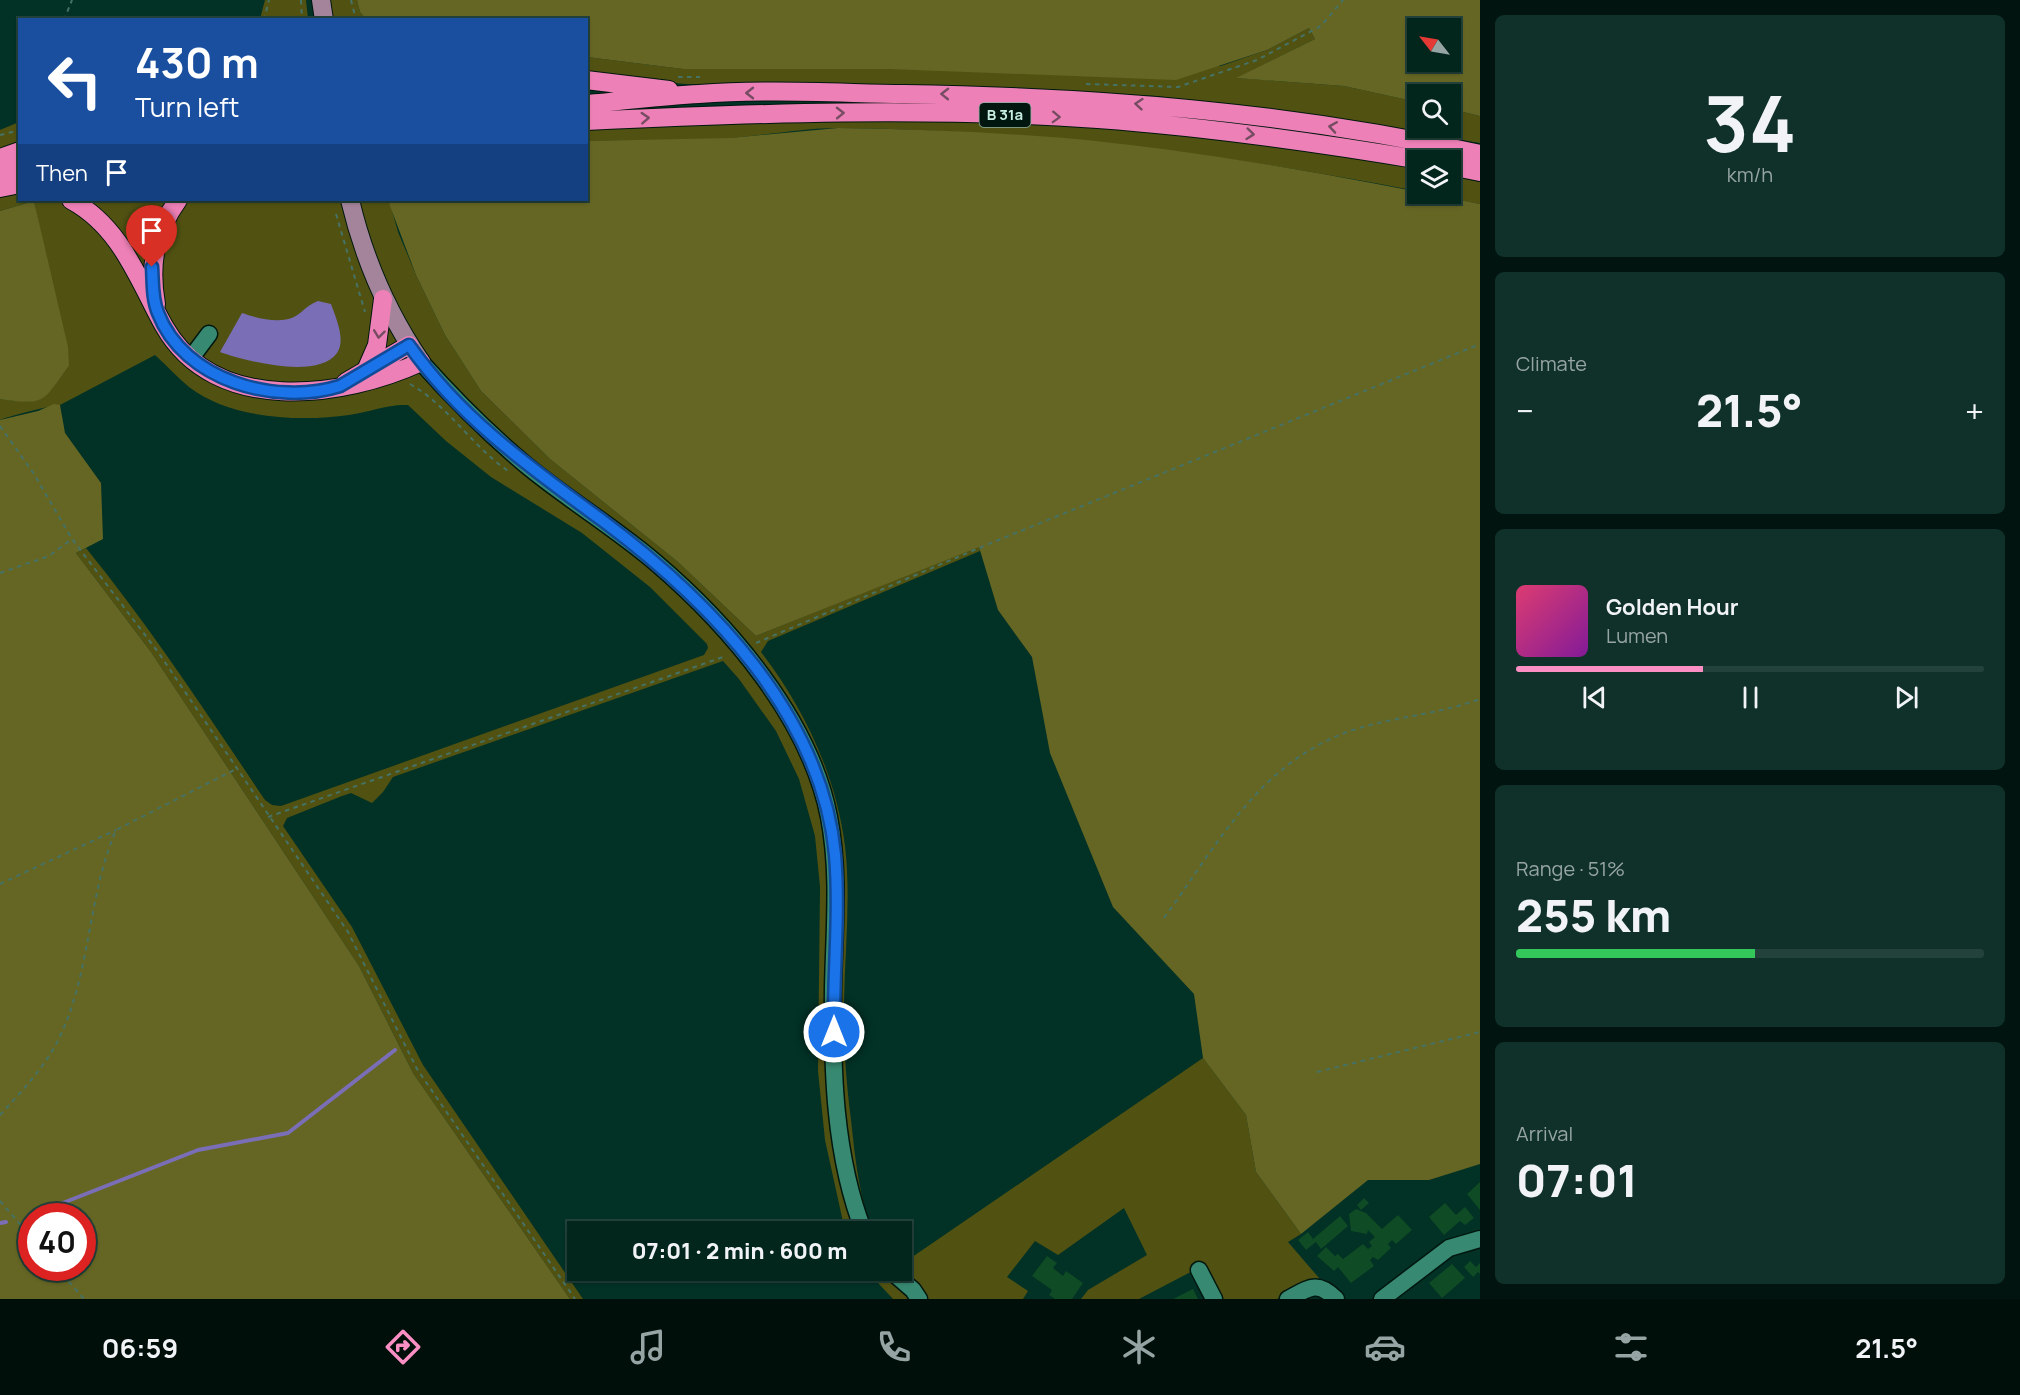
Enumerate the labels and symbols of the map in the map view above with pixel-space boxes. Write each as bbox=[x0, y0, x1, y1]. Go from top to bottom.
north arrow bbox=[1407, 18, 1461, 72]
one-way arrow bbox=[745, 87, 754, 99]
one-way arrow bbox=[940, 88, 949, 100]
one-way arrow bbox=[1135, 97, 1144, 110]
road number: B 31a bbox=[980, 103, 1030, 127]
one-way arrow bbox=[835, 107, 844, 119]
one-way arrow bbox=[1051, 111, 1060, 124]
one-way arrow bbox=[640, 112, 649, 125]
one-way arrow bbox=[1328, 121, 1338, 133]
one-way arrow bbox=[1245, 127, 1255, 140]
pin bbox=[126, 205, 177, 267]
one-way arrow bbox=[373, 330, 385, 339]
position arrow bbox=[802, 1000, 866, 1064]
speed limit sign: 40 bbox=[18, 1203, 96, 1281]

